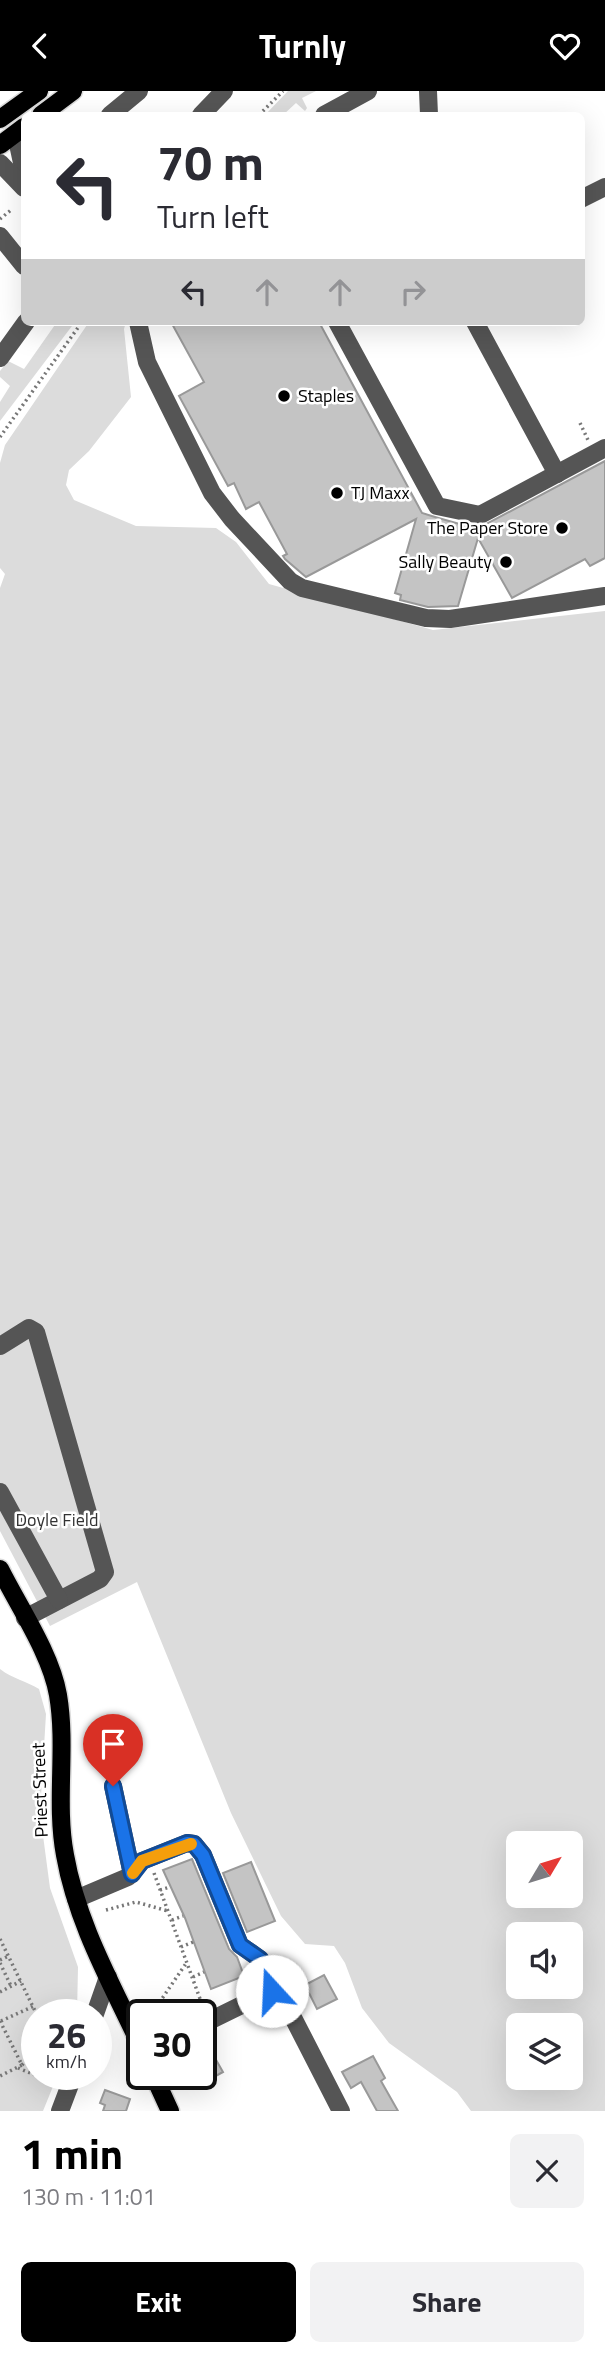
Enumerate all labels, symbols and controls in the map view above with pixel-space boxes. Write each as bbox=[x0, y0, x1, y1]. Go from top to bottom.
text: Turnly bbox=[259, 22, 346, 70]
icon: back bbox=[21, 27, 59, 65]
icon: heart bbox=[546, 27, 584, 65]
text: 70 m bbox=[157, 124, 264, 199]
icon: left bbox=[42, 140, 133, 231]
text: Turn left bbox=[157, 192, 269, 240]
icon: left bbox=[175, 273, 213, 311]
icon: ahead bbox=[248, 273, 286, 311]
icon: ahead bbox=[321, 273, 359, 311]
icon: right bbox=[394, 273, 432, 311]
place label: Staples bbox=[298, 382, 354, 409]
marker: Staples bbox=[276, 388, 292, 404]
place label: TJ Maxx bbox=[351, 479, 410, 506]
marker: TJ Maxx bbox=[329, 485, 345, 501]
place label: The Paper Store bbox=[427, 514, 548, 541]
marker: The Paper Store bbox=[554, 520, 570, 536]
place label: Sally Beauty bbox=[398, 548, 492, 575]
marker: Sally Beauty bbox=[498, 554, 514, 570]
park label: Doyle Field bbox=[15, 1506, 99, 1533]
pin bbox=[83, 1714, 143, 1786]
icon: arrive bbox=[94, 1725, 132, 1763]
street label: Priest Street bbox=[24, 1741, 55, 1838]
north arrow bbox=[506, 1831, 583, 1907]
map controls bbox=[506, 1831, 583, 2090]
button: sound bbox=[506, 1922, 583, 1999]
position arrow bbox=[235, 1954, 309, 2028]
speed limit sign: 30 bbox=[126, 1999, 217, 2090]
text: 26 bbox=[47, 2008, 86, 2062]
button: layers bbox=[506, 2013, 583, 2090]
text: km/h bbox=[46, 2048, 87, 2075]
text: 1 min bbox=[21, 2121, 123, 2185]
button: close bbox=[510, 2134, 584, 2208]
text: 130 m · 11:01 bbox=[21, 2179, 156, 2214]
button: Exit bbox=[21, 2262, 296, 2342]
button: Share bbox=[310, 2262, 584, 2342]

